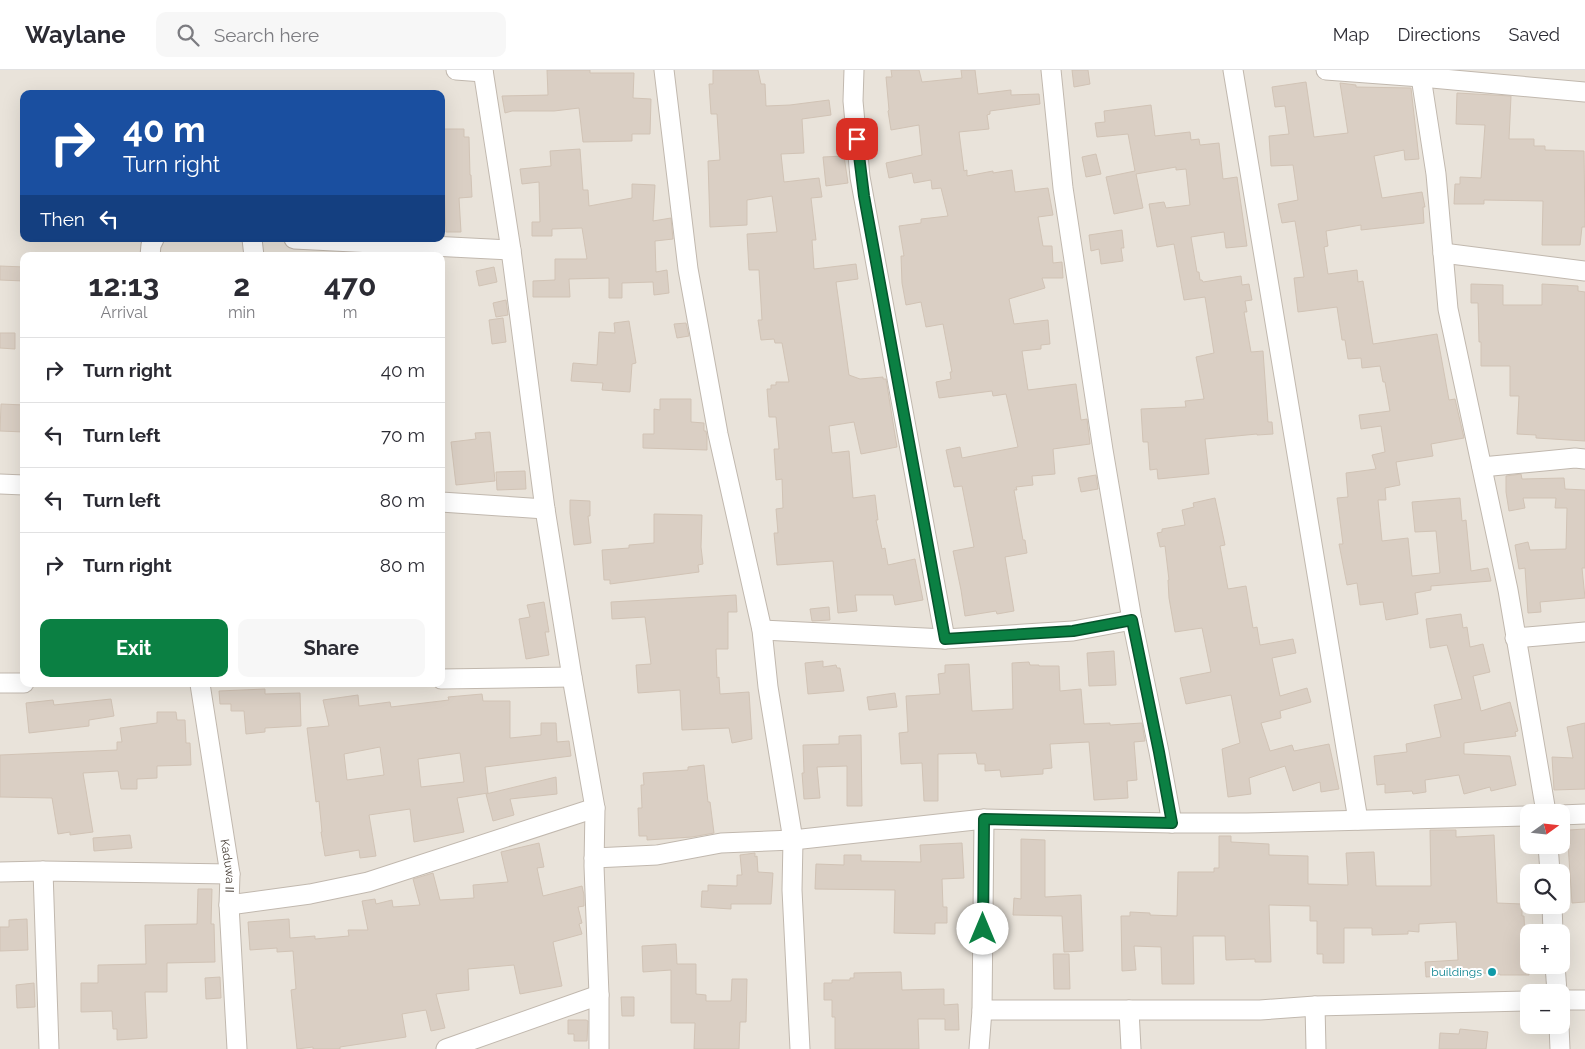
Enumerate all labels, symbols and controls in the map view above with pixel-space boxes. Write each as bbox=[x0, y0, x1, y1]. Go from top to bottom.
search box bbox=[156, 12, 506, 57]
text: Waylane bbox=[25, 20, 126, 49]
icon: search bbox=[174, 21, 202, 49]
text: Search here bbox=[214, 24, 319, 46]
text: Map bbox=[1333, 24, 1369, 45]
text: Directions bbox=[1397, 24, 1481, 45]
text: Saved bbox=[1509, 24, 1560, 45]
text: 40 m bbox=[123, 109, 205, 150]
icon: right bbox=[40, 110, 105, 175]
pin bbox=[836, 118, 878, 160]
icon: arrive bbox=[843, 125, 871, 153]
text: Turn right bbox=[123, 151, 220, 177]
icon: left bbox=[95, 205, 123, 233]
text: Then bbox=[40, 208, 85, 230]
text: 12:13 bbox=[89, 268, 159, 303]
text: 2 bbox=[233, 268, 250, 303]
text: 470 bbox=[324, 268, 376, 303]
text: Arrival bbox=[100, 303, 147, 322]
text: min bbox=[228, 303, 255, 322]
text: m bbox=[343, 303, 358, 322]
icon: right bbox=[40, 356, 68, 384]
text: Turn right bbox=[83, 359, 172, 381]
text: 40 m bbox=[381, 359, 425, 381]
icon: left bbox=[40, 421, 68, 449]
text: Turn left bbox=[83, 424, 160, 446]
text: 70 m bbox=[381, 424, 425, 446]
icon: left bbox=[40, 486, 68, 514]
text: Turn left bbox=[83, 489, 160, 511]
text: 80 m bbox=[380, 489, 425, 511]
icon: right bbox=[40, 551, 68, 579]
text: Turn right bbox=[83, 554, 172, 576]
text: 80 m bbox=[380, 554, 425, 576]
button: Exit bbox=[40, 619, 228, 677]
button: Share bbox=[238, 619, 425, 677]
north arrow bbox=[1520, 804, 1570, 854]
map controls bbox=[1520, 804, 1570, 1034]
street label: Kaduwa II bbox=[218, 838, 237, 893]
button: search bbox=[1520, 864, 1570, 914]
position arrow bbox=[956, 902, 1008, 954]
button: + bbox=[1520, 924, 1570, 974]
place label: buildings bbox=[1431, 965, 1482, 979]
marker: buildings bbox=[1486, 966, 1498, 978]
button: − bbox=[1520, 984, 1570, 1034]

